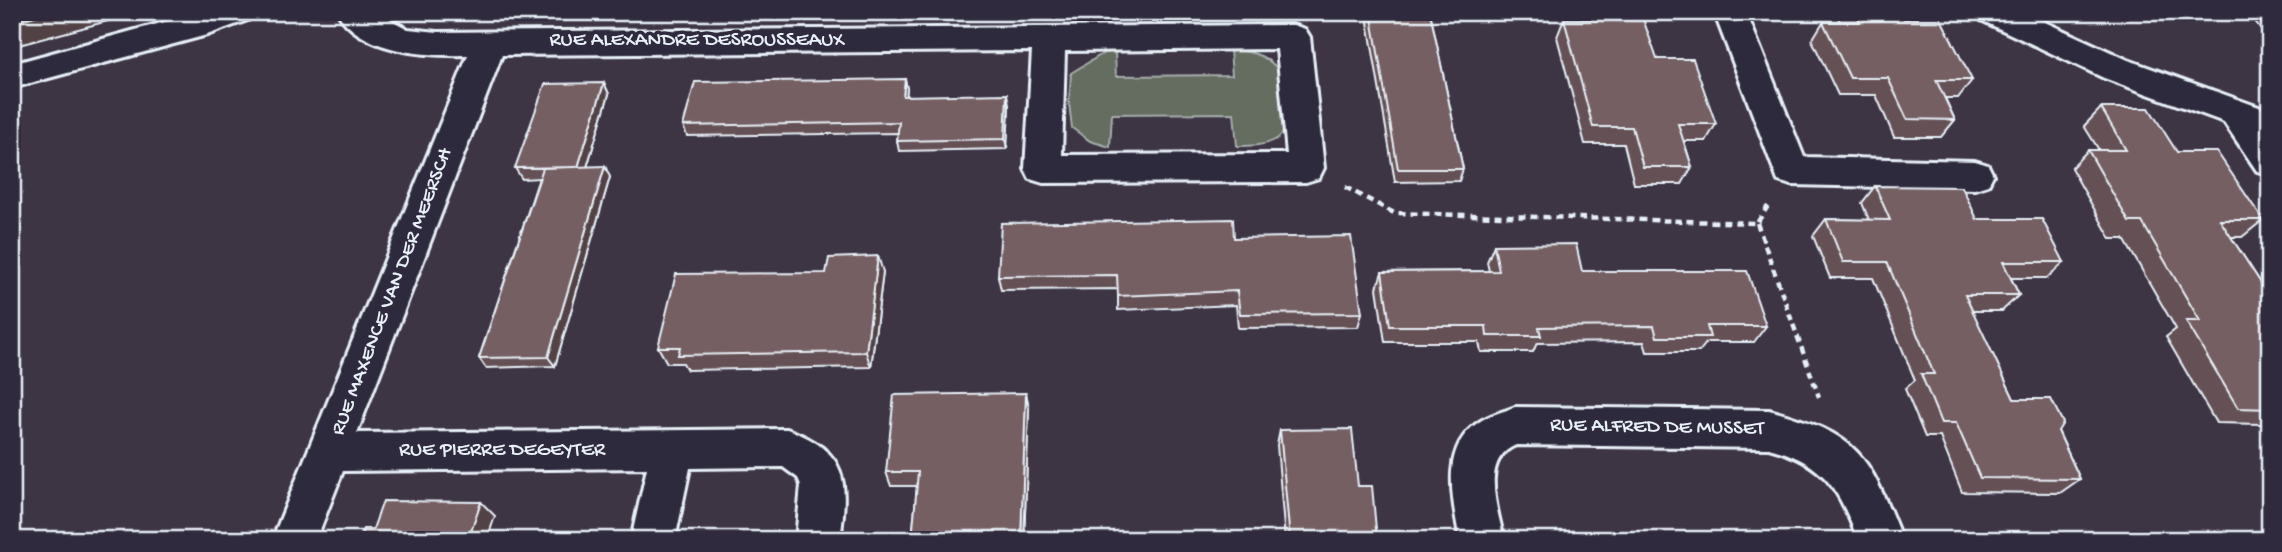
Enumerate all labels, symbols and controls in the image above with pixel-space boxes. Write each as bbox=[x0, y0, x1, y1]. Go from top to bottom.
street label: RUE ALEXANDRE DESROUSSEAUX bbox=[550, 29, 845, 54]
street label: RUE MAXENCE VAN DER MEERSCH bbox=[327, 144, 460, 439]
street label: RUE ALFRED DE MUSSET bbox=[1550, 414, 1765, 442]
street label: RUE PIERRE DEGEYTER bbox=[399, 439, 606, 464]

